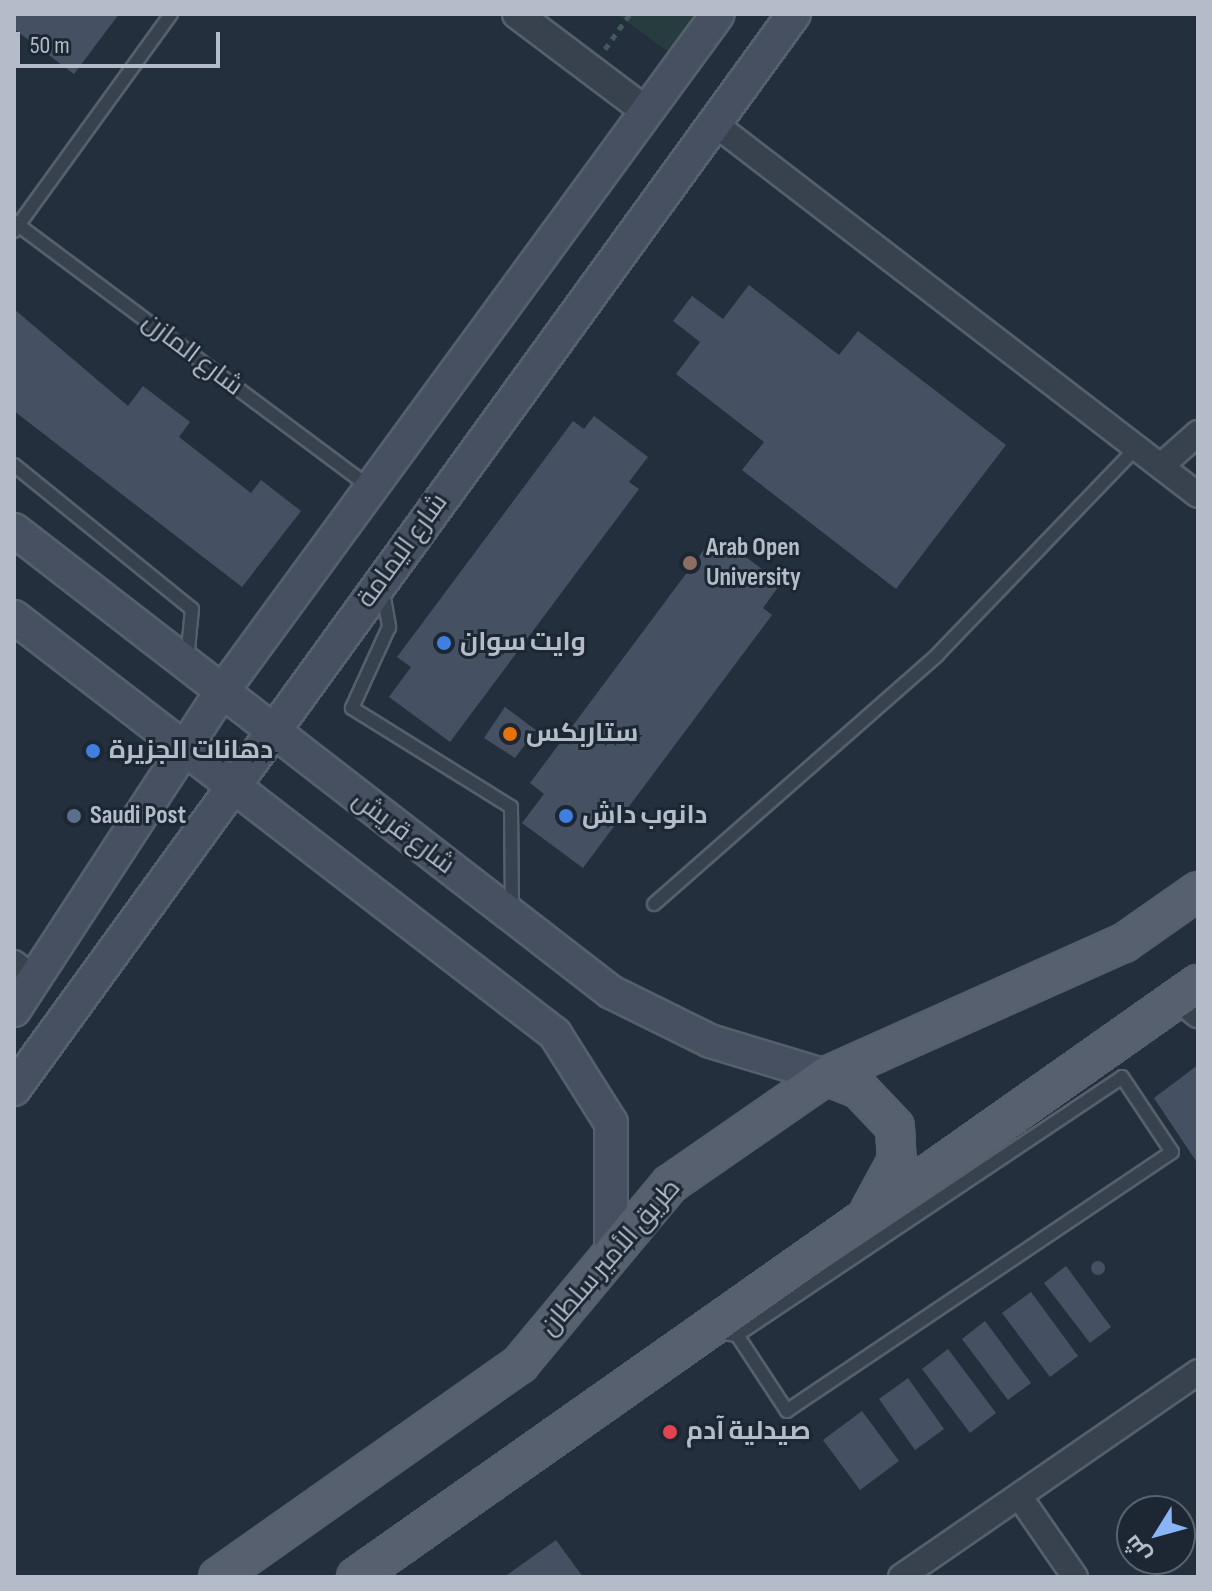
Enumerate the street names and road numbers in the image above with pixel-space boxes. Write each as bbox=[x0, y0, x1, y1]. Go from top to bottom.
street label: شارع المازن bbox=[135, 307, 249, 403]
street label: شارع اليمامة bbox=[351, 488, 455, 614]
street label: شارع قريش bbox=[346, 785, 460, 881]
street label: طريق الأمير سلطان bbox=[534, 1173, 688, 1343]

